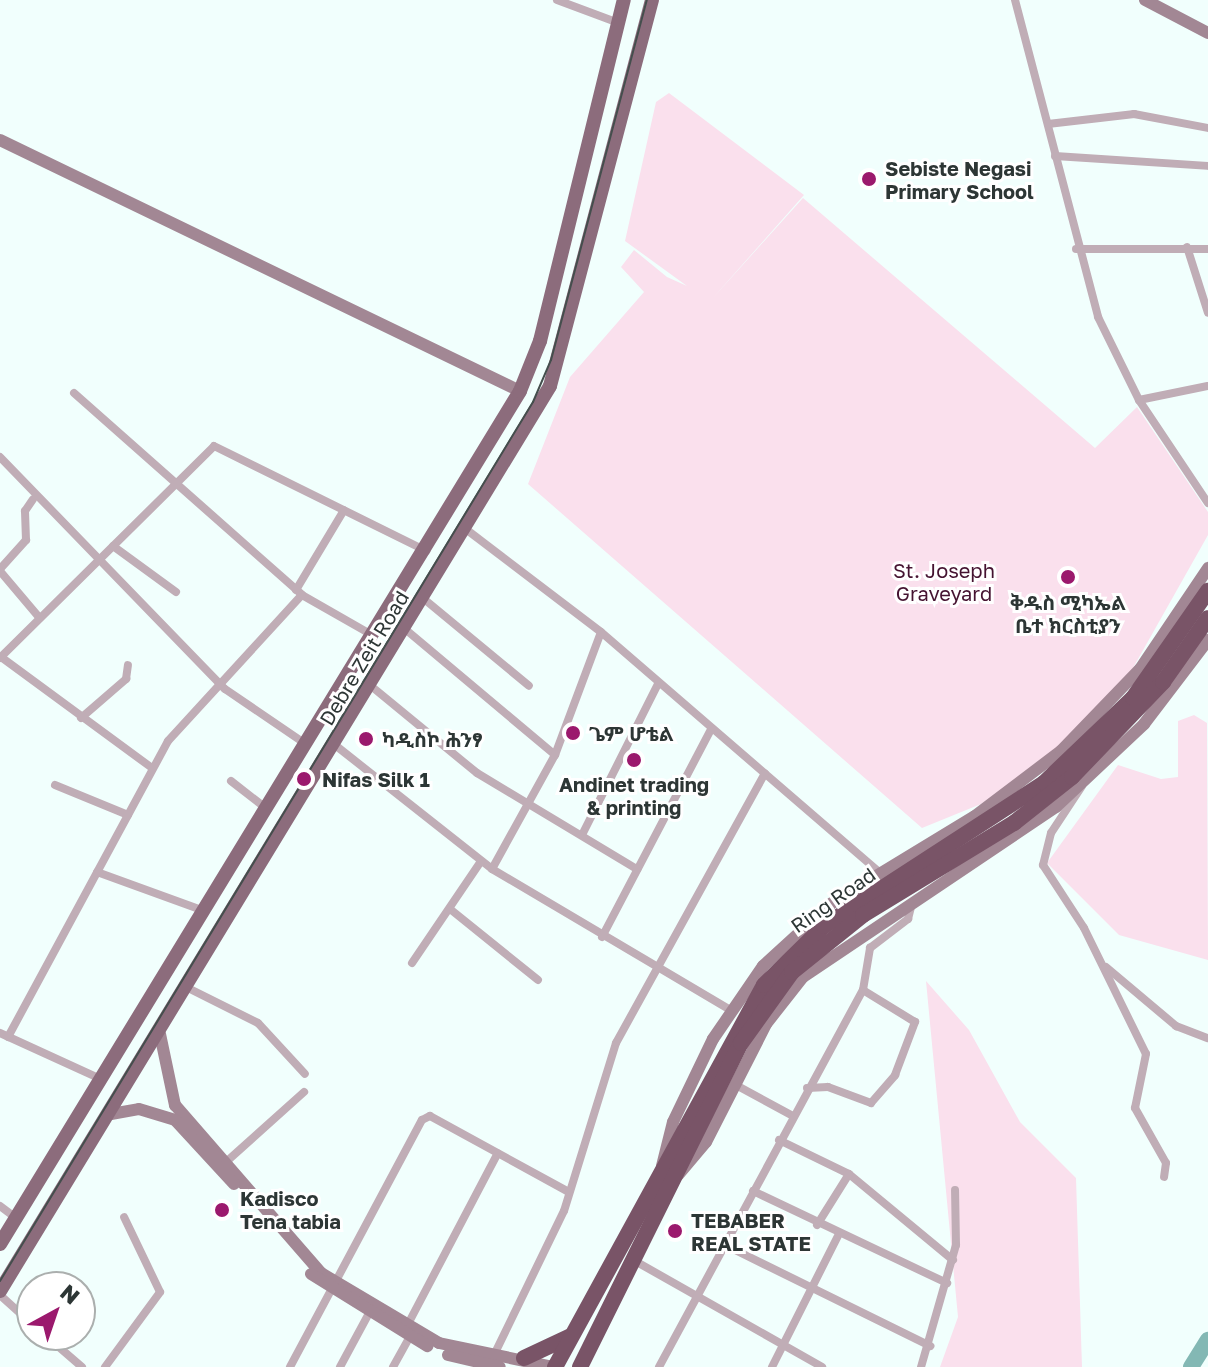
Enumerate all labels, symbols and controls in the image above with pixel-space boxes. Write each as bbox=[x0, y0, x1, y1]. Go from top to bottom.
place label: Sebiste Negasi Primary School bbox=[885, 156, 1034, 203]
marker: Sebiste Negasi Primary School bbox=[860, 170, 878, 188]
park label: St. Joseph Graveyard bbox=[893, 558, 995, 605]
marker: ቅዱስ ሚካኤል ቤተ ክርስቲያን bbox=[1059, 568, 1077, 586]
street label: Debre Zeit Road bbox=[314, 586, 414, 730]
place label: ቅዱስ ሚካኤል ቤተ ክርስቲያን bbox=[1010, 590, 1126, 637]
place label: ጌም ሆቴል bbox=[589, 721, 674, 745]
marker: ጌም ሆቴል bbox=[564, 724, 582, 742]
place label: ካዲስኮ ሕንፃ bbox=[382, 727, 483, 751]
marker: ካዲስኮ ሕንፃ bbox=[357, 730, 375, 748]
marker: Andinet trading & printing bbox=[625, 751, 643, 769]
place label: Nifas Silk 1 bbox=[322, 767, 430, 791]
marker: Nifas Silk 1 bbox=[293, 768, 315, 790]
place label: Andinet trading & printing bbox=[559, 772, 709, 819]
street label: Ring Road bbox=[786, 862, 880, 938]
place label: Kadisco Tena tabia bbox=[240, 1186, 341, 1233]
marker: Kadisco Tena tabia bbox=[211, 1199, 233, 1221]
place label: TEBABER REAL STATE bbox=[691, 1208, 811, 1255]
marker: TEBABER REAL STATE bbox=[666, 1222, 684, 1240]
north arrow bbox=[16, 1271, 96, 1351]
text: N bbox=[55, 1278, 86, 1309]

